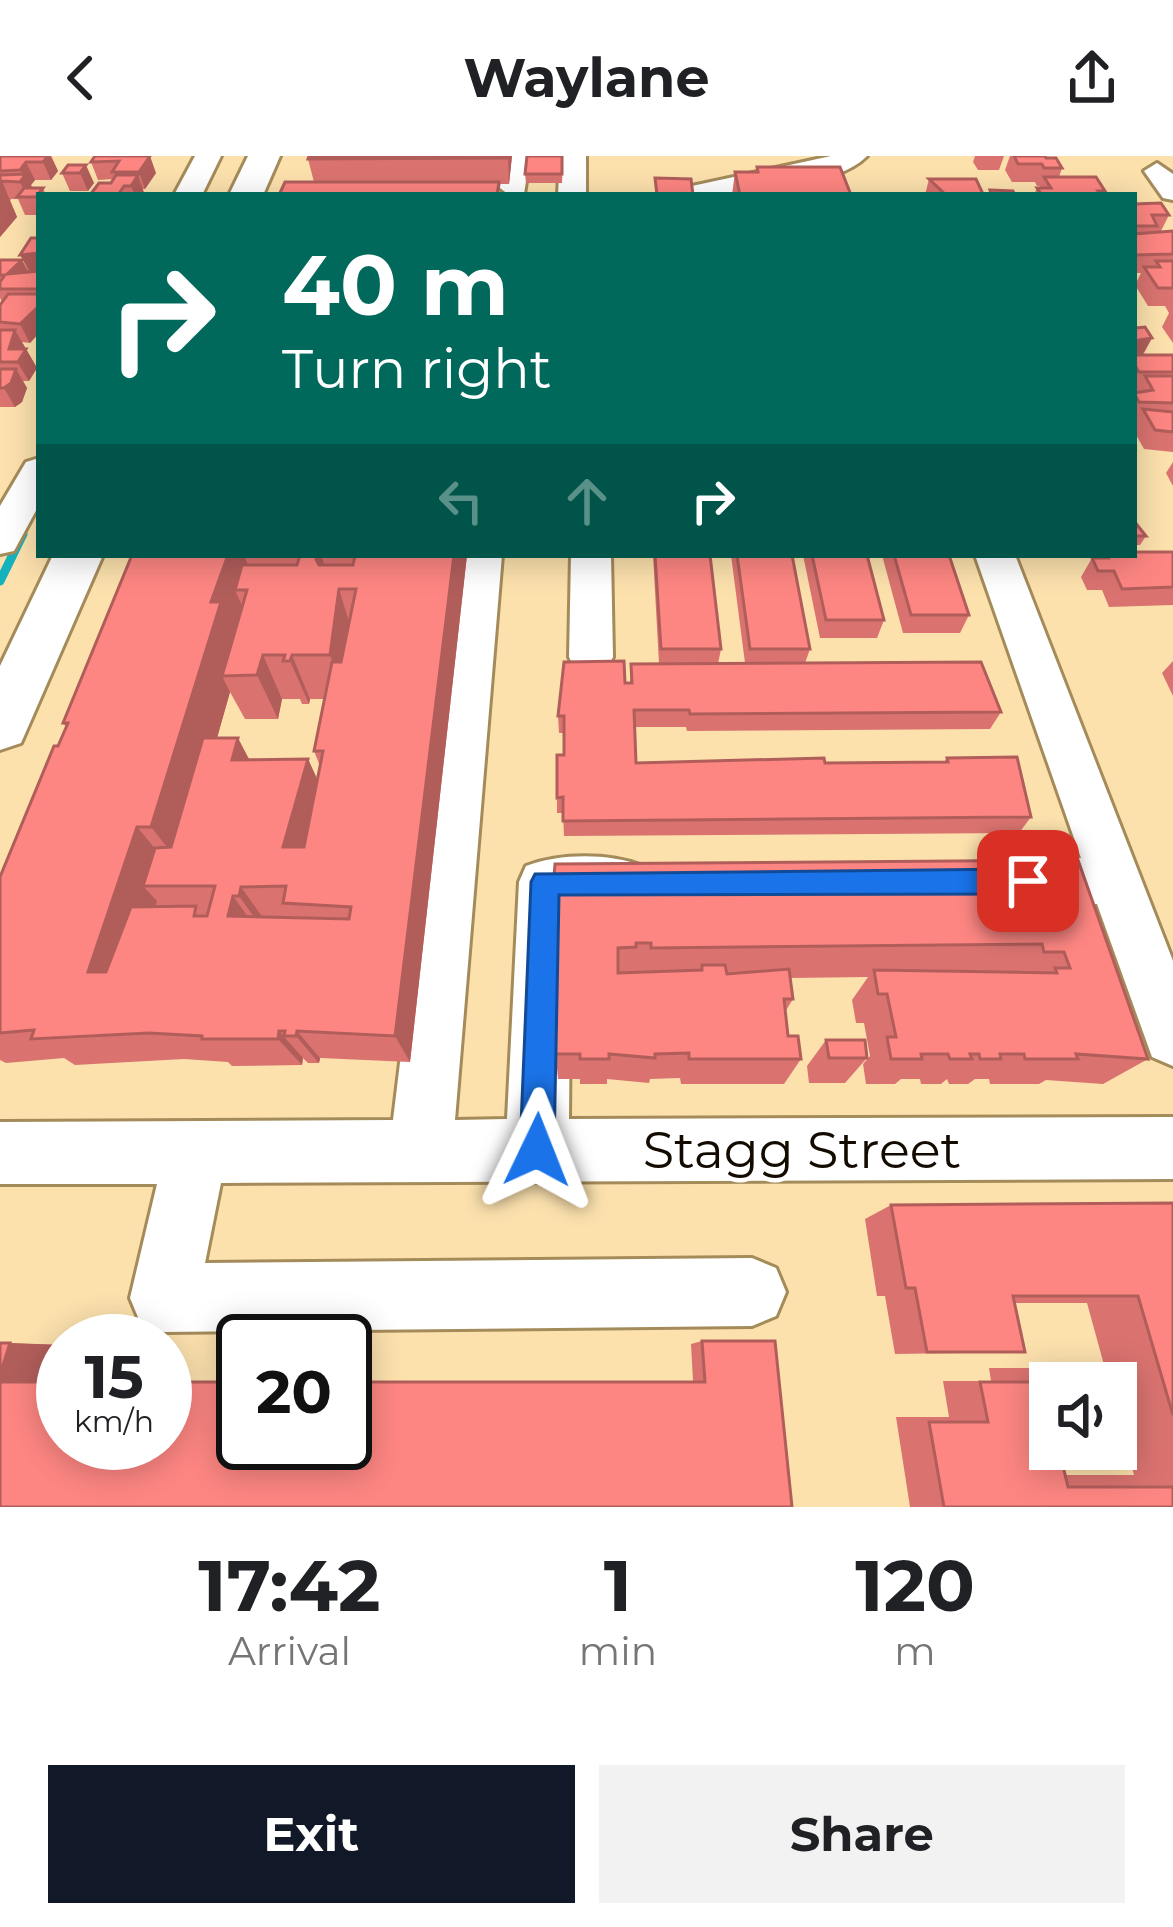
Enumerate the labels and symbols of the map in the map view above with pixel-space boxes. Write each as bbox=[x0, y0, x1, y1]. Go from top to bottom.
pin bbox=[977, 830, 1079, 932]
position arrow bbox=[474, 1087, 600, 1213]
street label: Stagg Street bbox=[643, 1119, 961, 1181]
speed limit sign: 20 bbox=[216, 1314, 372, 1470]

